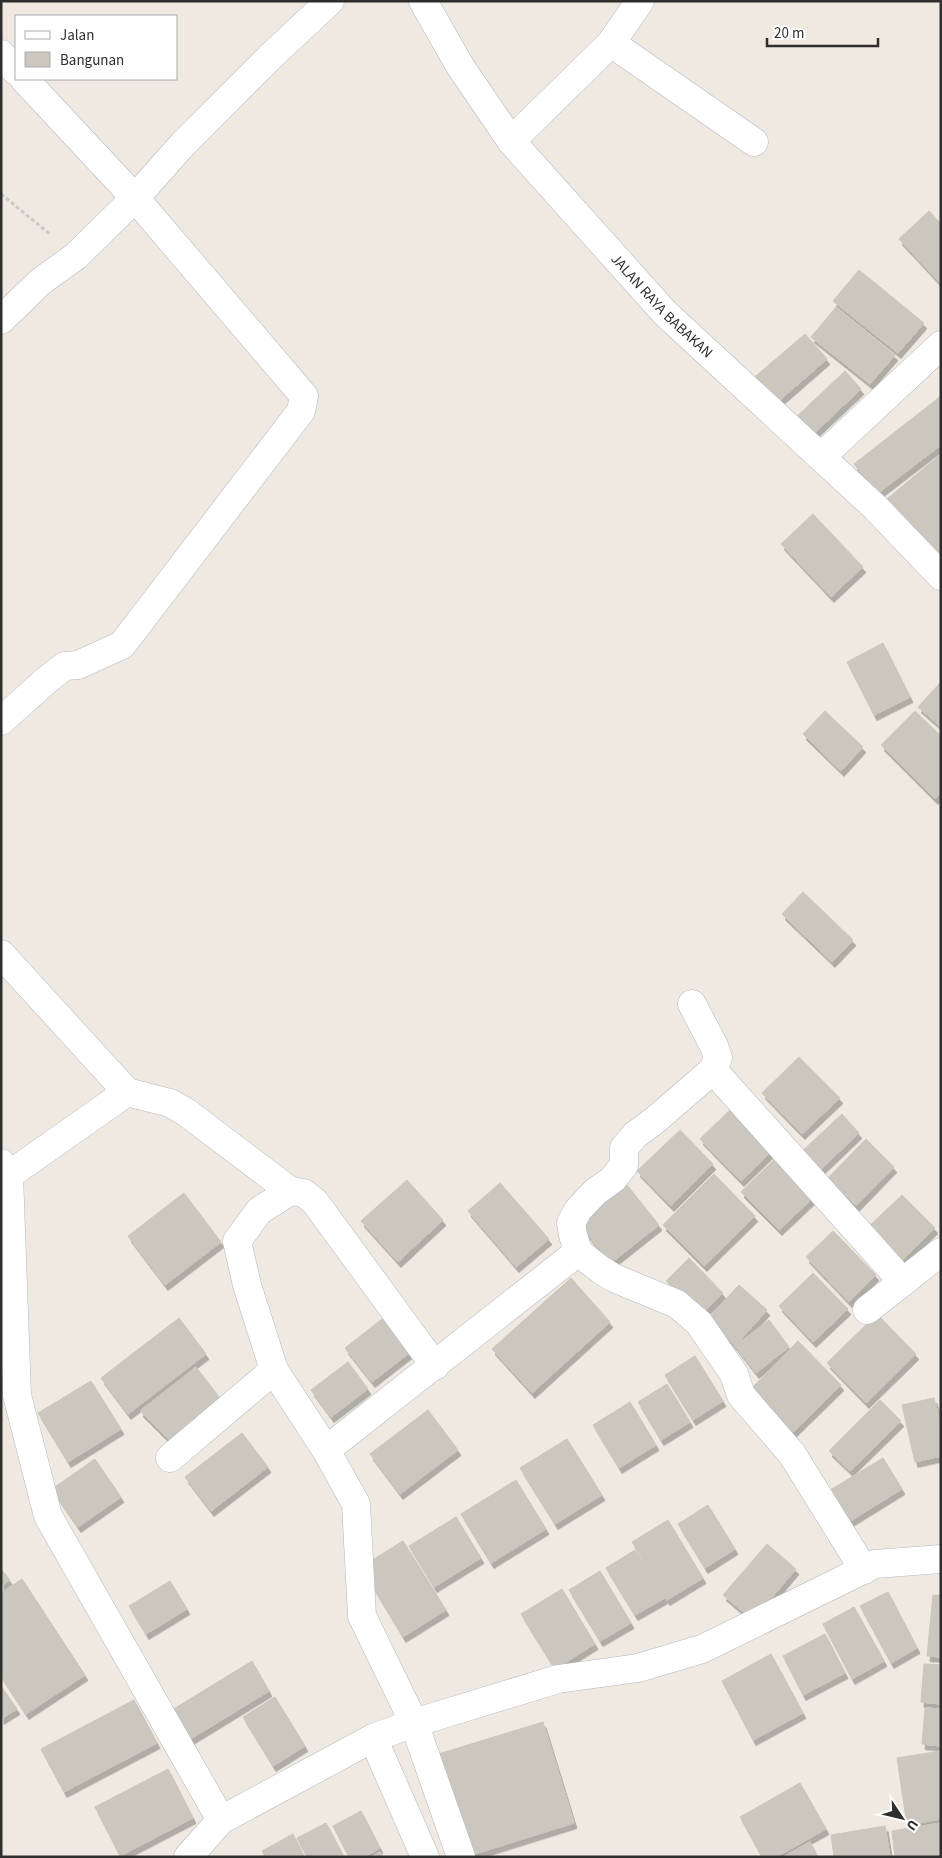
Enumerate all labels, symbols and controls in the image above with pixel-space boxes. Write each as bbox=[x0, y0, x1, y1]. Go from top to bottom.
legend bbox=[15, 15, 178, 80]
scale bar bbox=[767, 15, 878, 47]
text: 20 m bbox=[774, 23, 804, 44]
text: Jalan bbox=[60, 25, 94, 46]
text: Bangunan bbox=[60, 50, 124, 71]
street label: JALAN RAYA BABAKAN bbox=[606, 249, 717, 363]
north arrow bbox=[877, 1793, 927, 1843]
text: U bbox=[901, 1815, 923, 1834]

